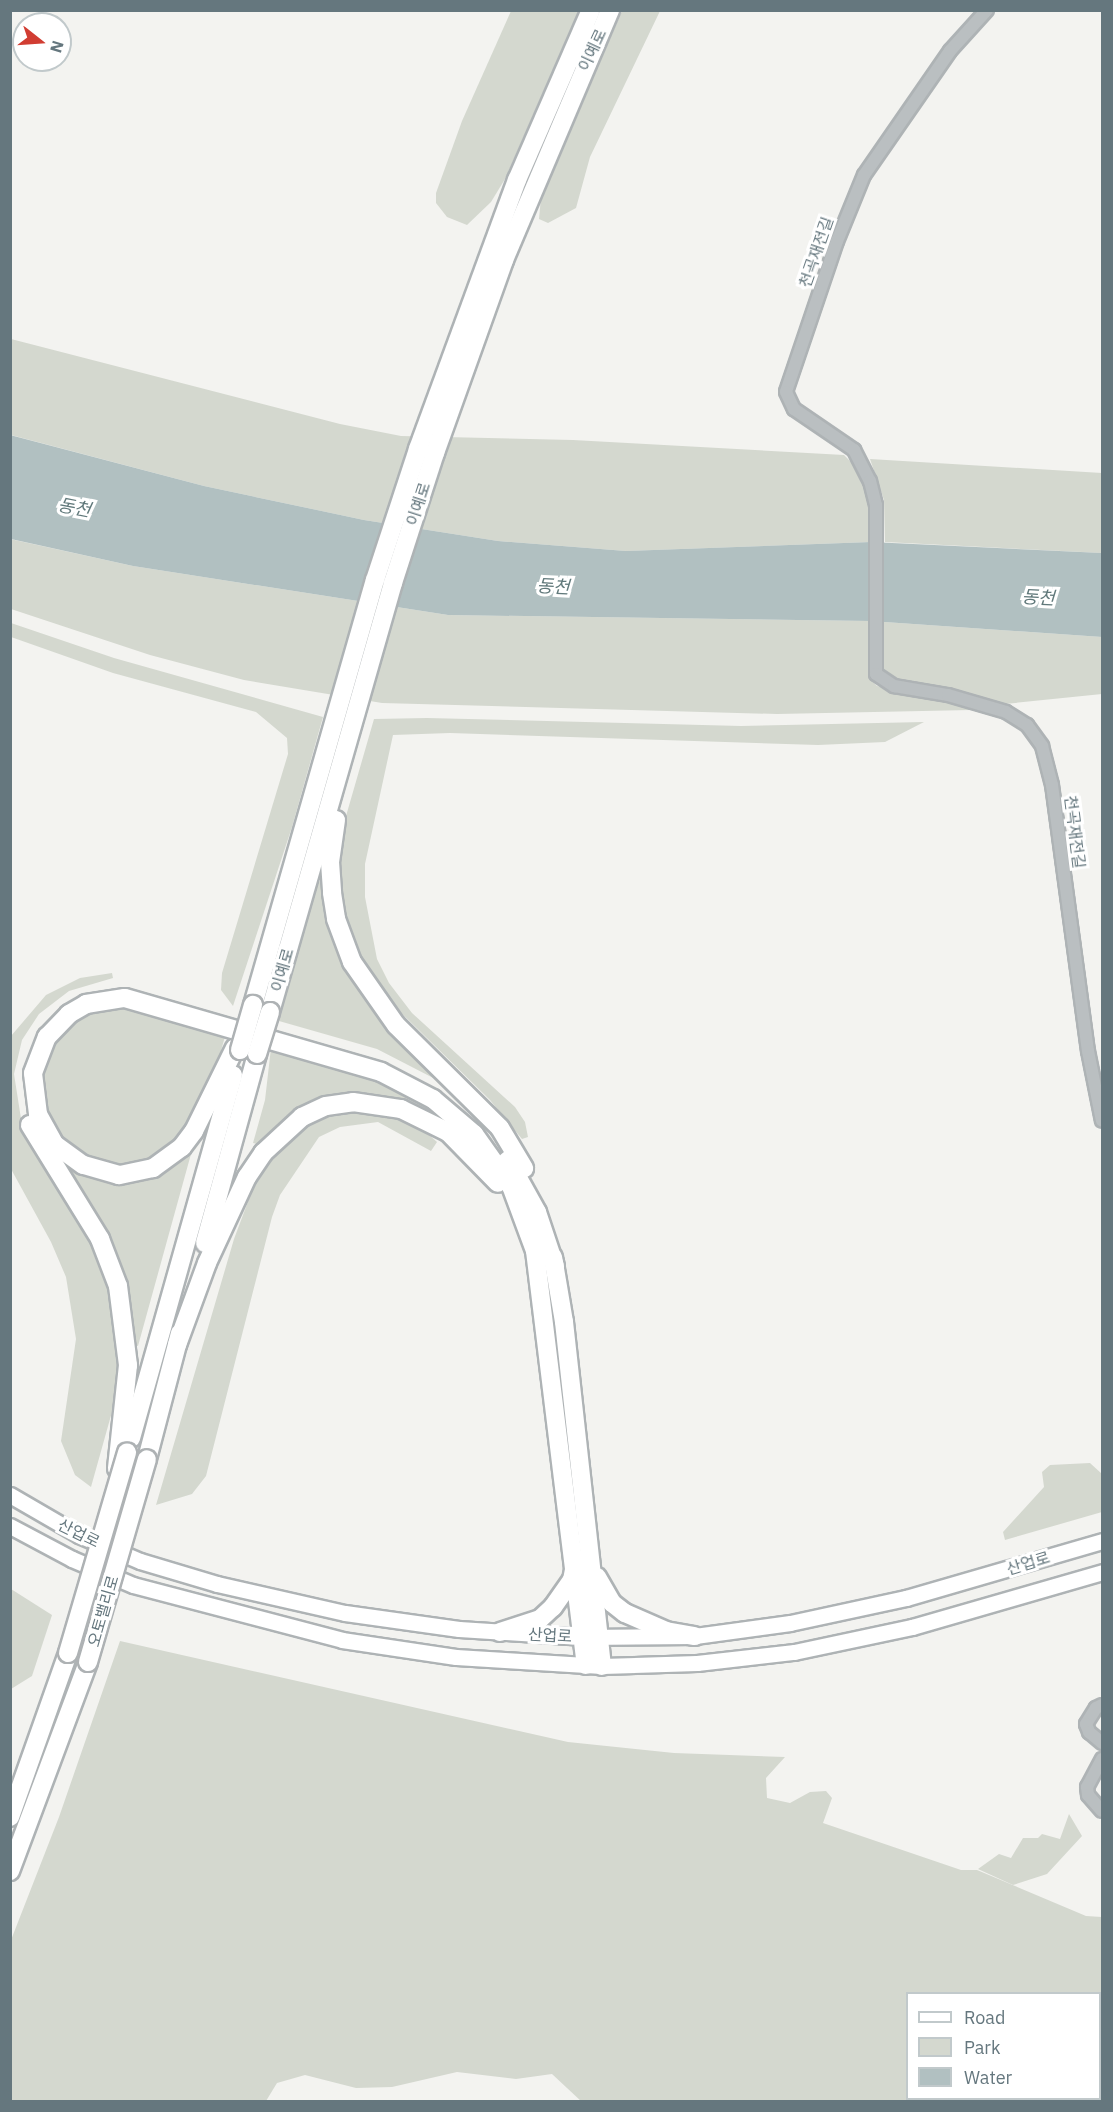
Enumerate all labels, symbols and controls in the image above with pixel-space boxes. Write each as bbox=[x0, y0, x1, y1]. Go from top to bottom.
north arrow bbox=[12, 12, 72, 72]
street label: 이예로 bbox=[574, 26, 610, 74]
text: N bbox=[46, 38, 69, 55]
street label: 천곡재전길 bbox=[795, 214, 837, 290]
street label: 이예로 bbox=[402, 480, 434, 528]
water label: 동천 bbox=[56, 494, 92, 522]
water label: 동천 bbox=[536, 575, 570, 599]
water label: 동천 bbox=[1021, 586, 1055, 610]
street label: 천곡재전길 bbox=[1061, 794, 1089, 870]
street label: 이예로 bbox=[267, 946, 297, 994]
street label: 산업로 bbox=[55, 1515, 103, 1551]
street label: 산업로 bbox=[1004, 1547, 1052, 1579]
street label: 오토밸리로 bbox=[84, 1573, 122, 1649]
street label: 산업로 bbox=[527, 1624, 573, 1646]
legend bbox=[906, 1992, 1101, 2100]
text: Road bbox=[964, 2006, 1005, 2029]
text: Park bbox=[964, 2036, 1000, 2059]
text: Water bbox=[964, 2066, 1012, 2089]

